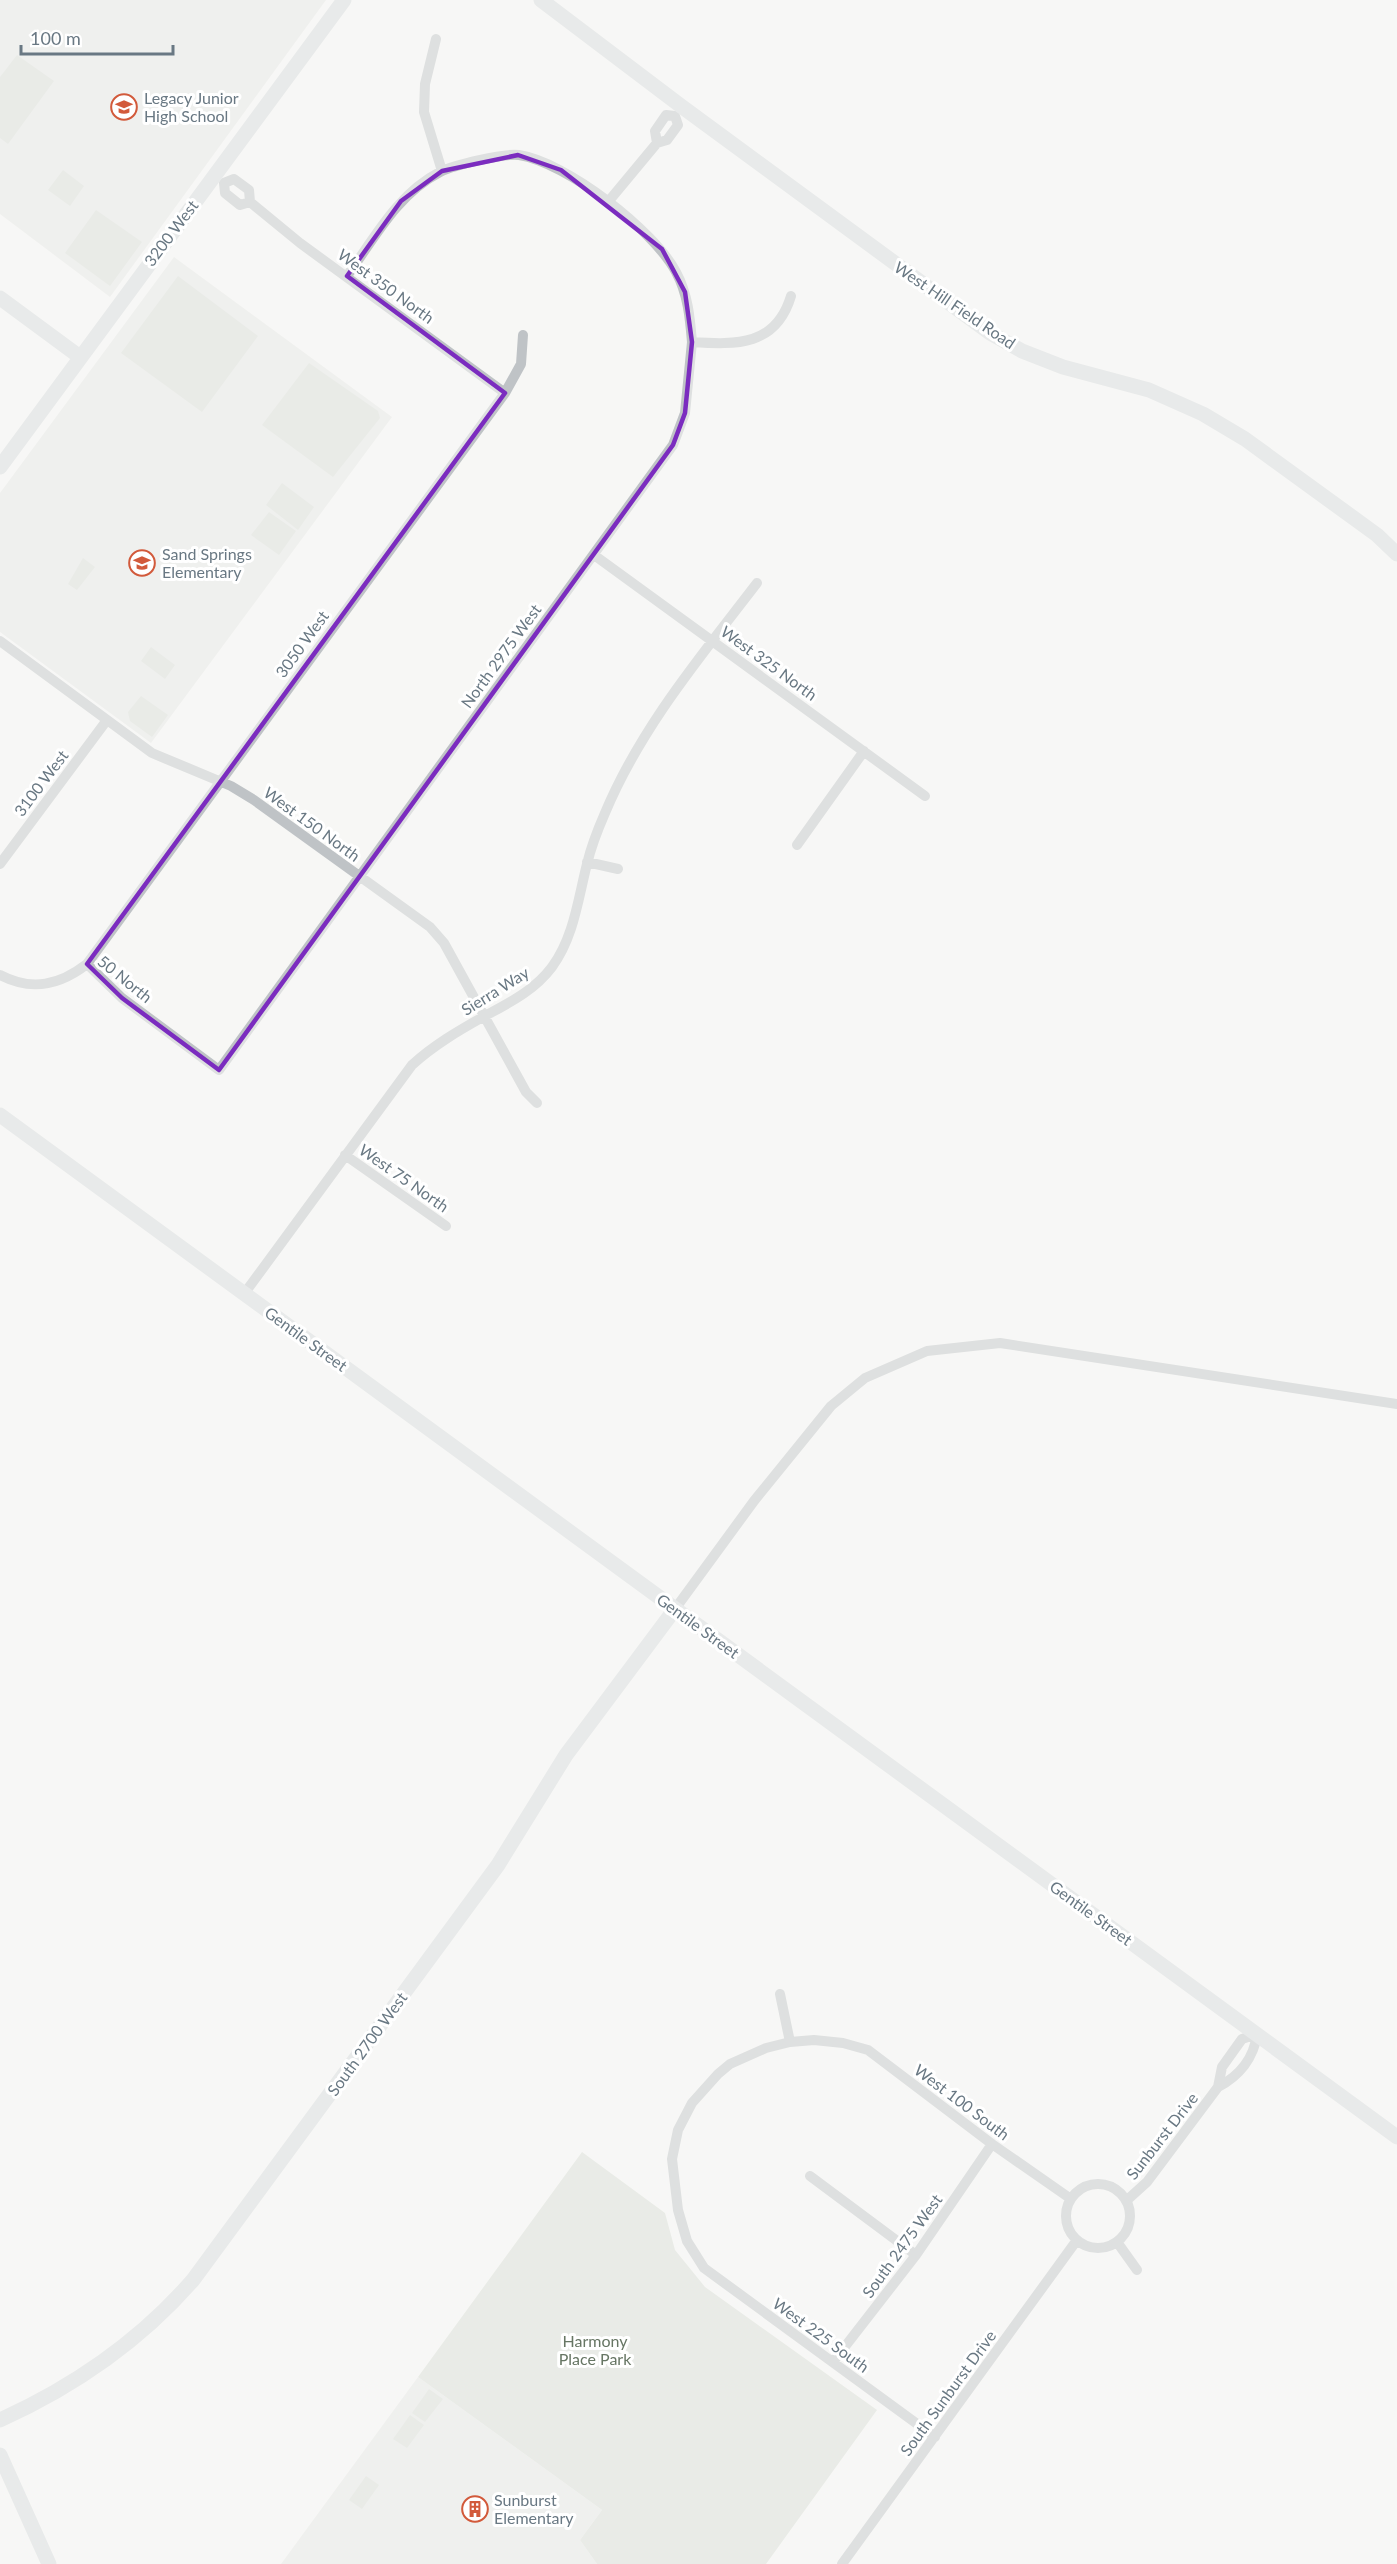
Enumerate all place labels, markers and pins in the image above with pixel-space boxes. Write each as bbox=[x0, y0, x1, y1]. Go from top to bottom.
place label: Legacy Junior High School bbox=[144, 88, 239, 125]
school or university icon: Legacy Junior High School bbox=[109, 92, 139, 122]
place label: Sand Springs Elementary bbox=[162, 544, 252, 581]
school or university icon: Sand Springs Elementary bbox=[127, 548, 157, 578]
place label: Sunburst Elementary bbox=[494, 2490, 574, 2527]
building icon: Sunburst Elementary bbox=[460, 2494, 490, 2524]

